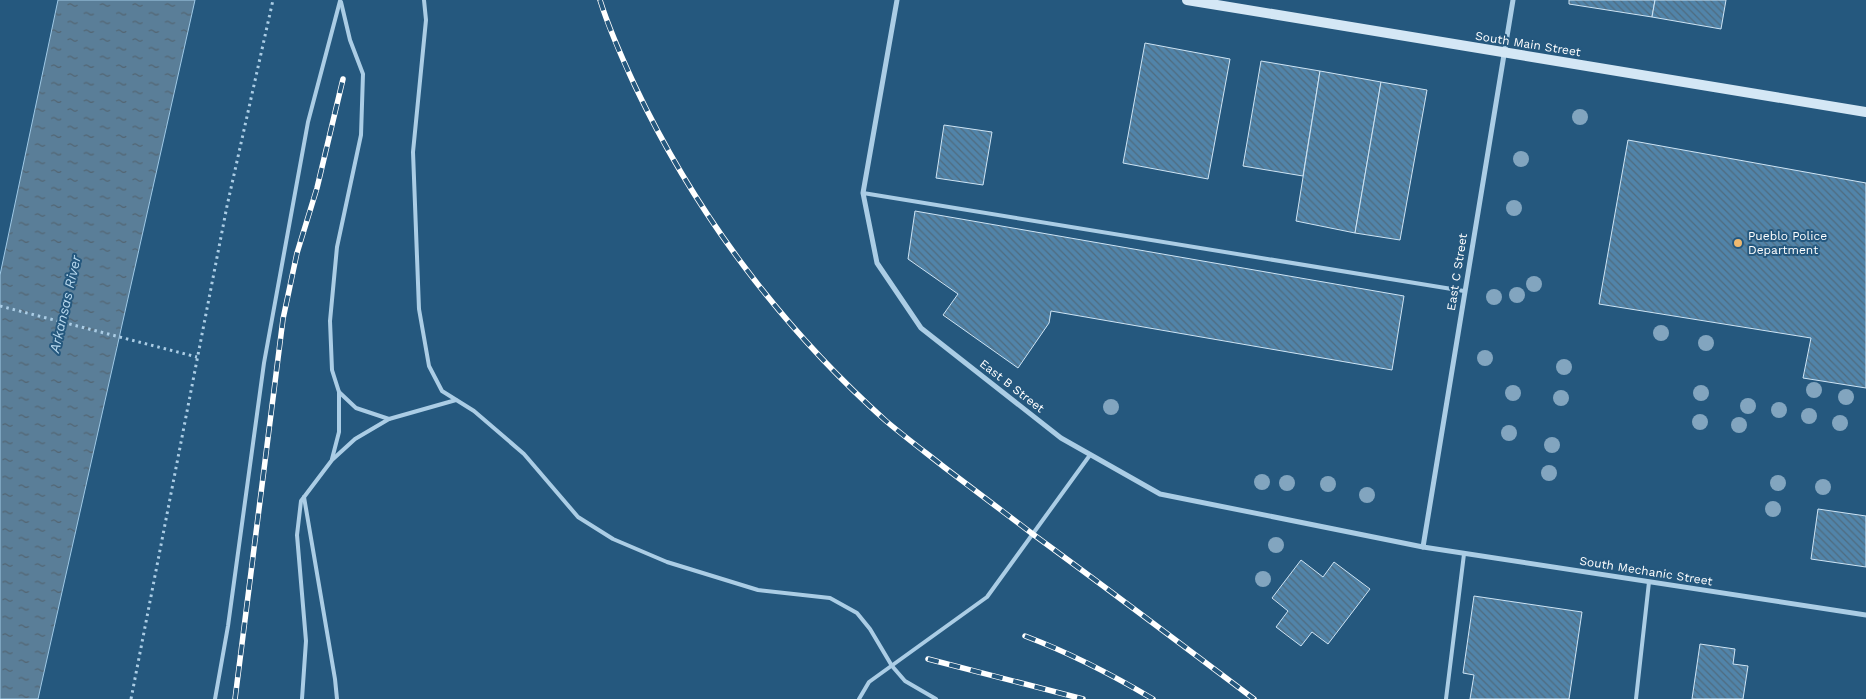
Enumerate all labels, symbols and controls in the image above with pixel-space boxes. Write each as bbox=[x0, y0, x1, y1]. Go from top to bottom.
street label: South Main Street bbox=[1474, 29, 1582, 59]
place label: Pueblo Police Department bbox=[1748, 229, 1827, 257]
street label: East C Street bbox=[1444, 232, 1470, 312]
marker: Pueblo Police Department bbox=[1732, 237, 1744, 249]
water label: Arkansas River bbox=[46, 253, 84, 355]
street label: East B Street bbox=[977, 356, 1047, 416]
street label: South Mechanic Street bbox=[1579, 554, 1713, 588]

